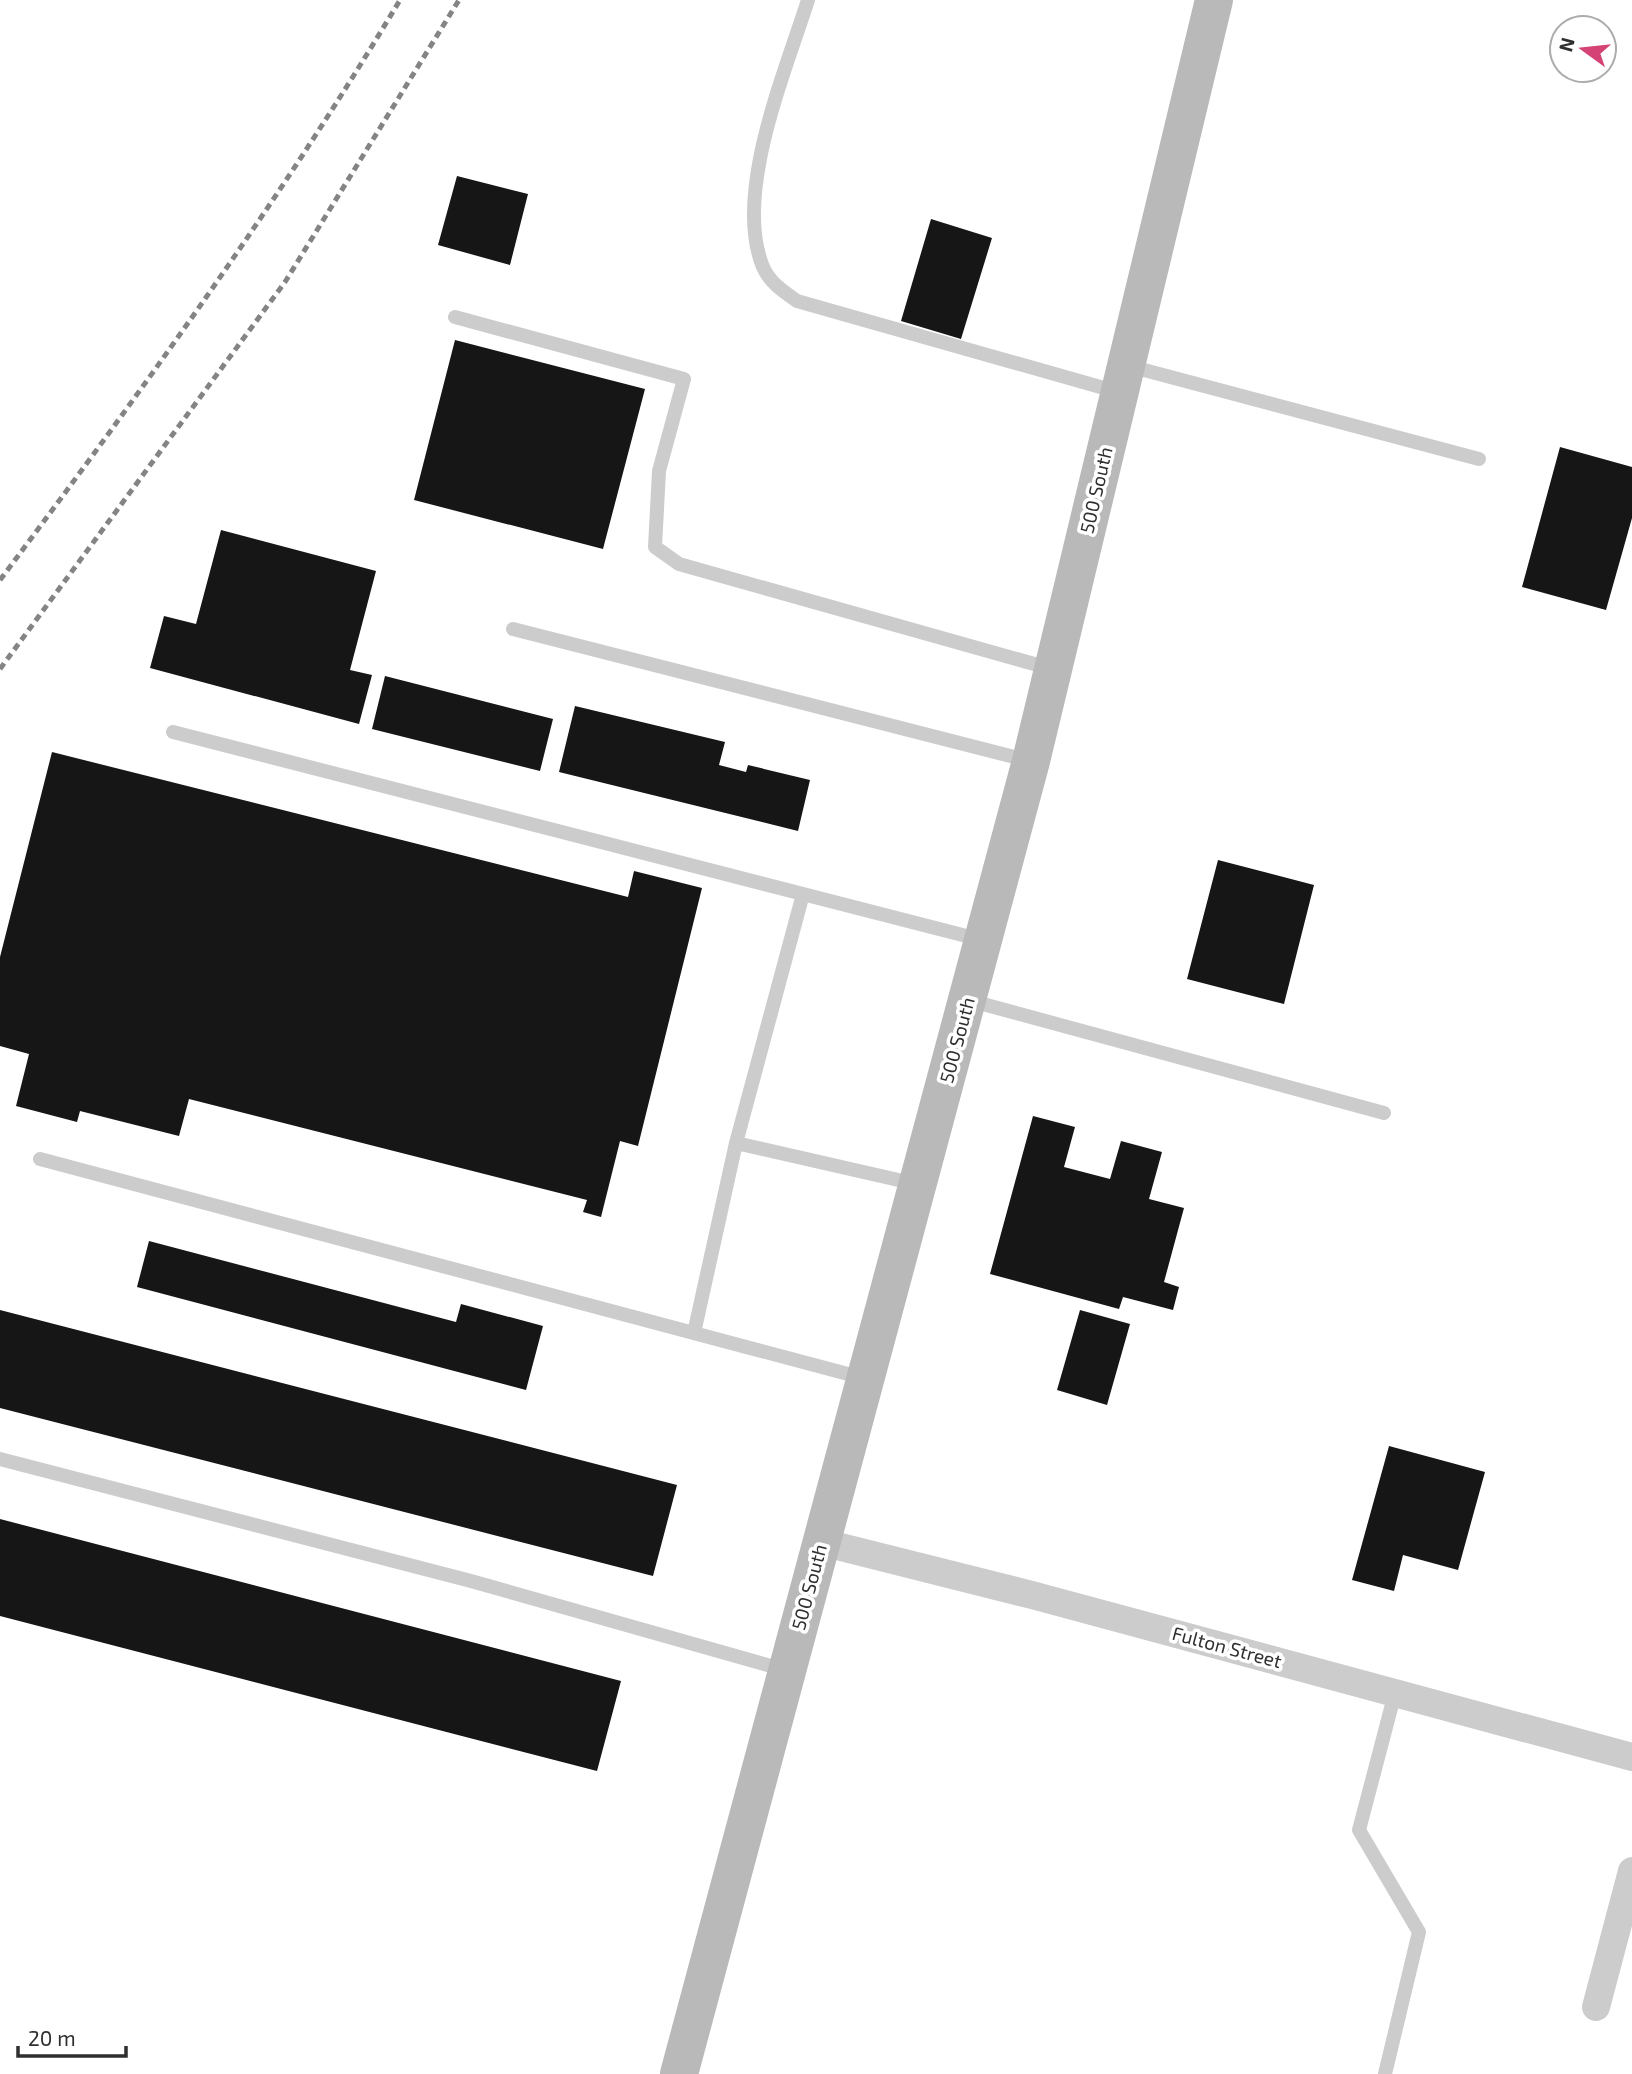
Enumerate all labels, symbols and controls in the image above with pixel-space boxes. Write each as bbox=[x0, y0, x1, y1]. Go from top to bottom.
north arrow bbox=[1548, 14, 1618, 84]
text: N bbox=[1553, 35, 1579, 54]
street label: 500 South bbox=[1074, 444, 1117, 535]
street label: 500 South bbox=[934, 994, 979, 1085]
street label: 500 South bbox=[786, 1541, 831, 1632]
street label: Fulton Street bbox=[1170, 1621, 1284, 1672]
scale bar bbox=[18, 2014, 126, 2058]
text: 20 m bbox=[28, 2025, 76, 2050]

